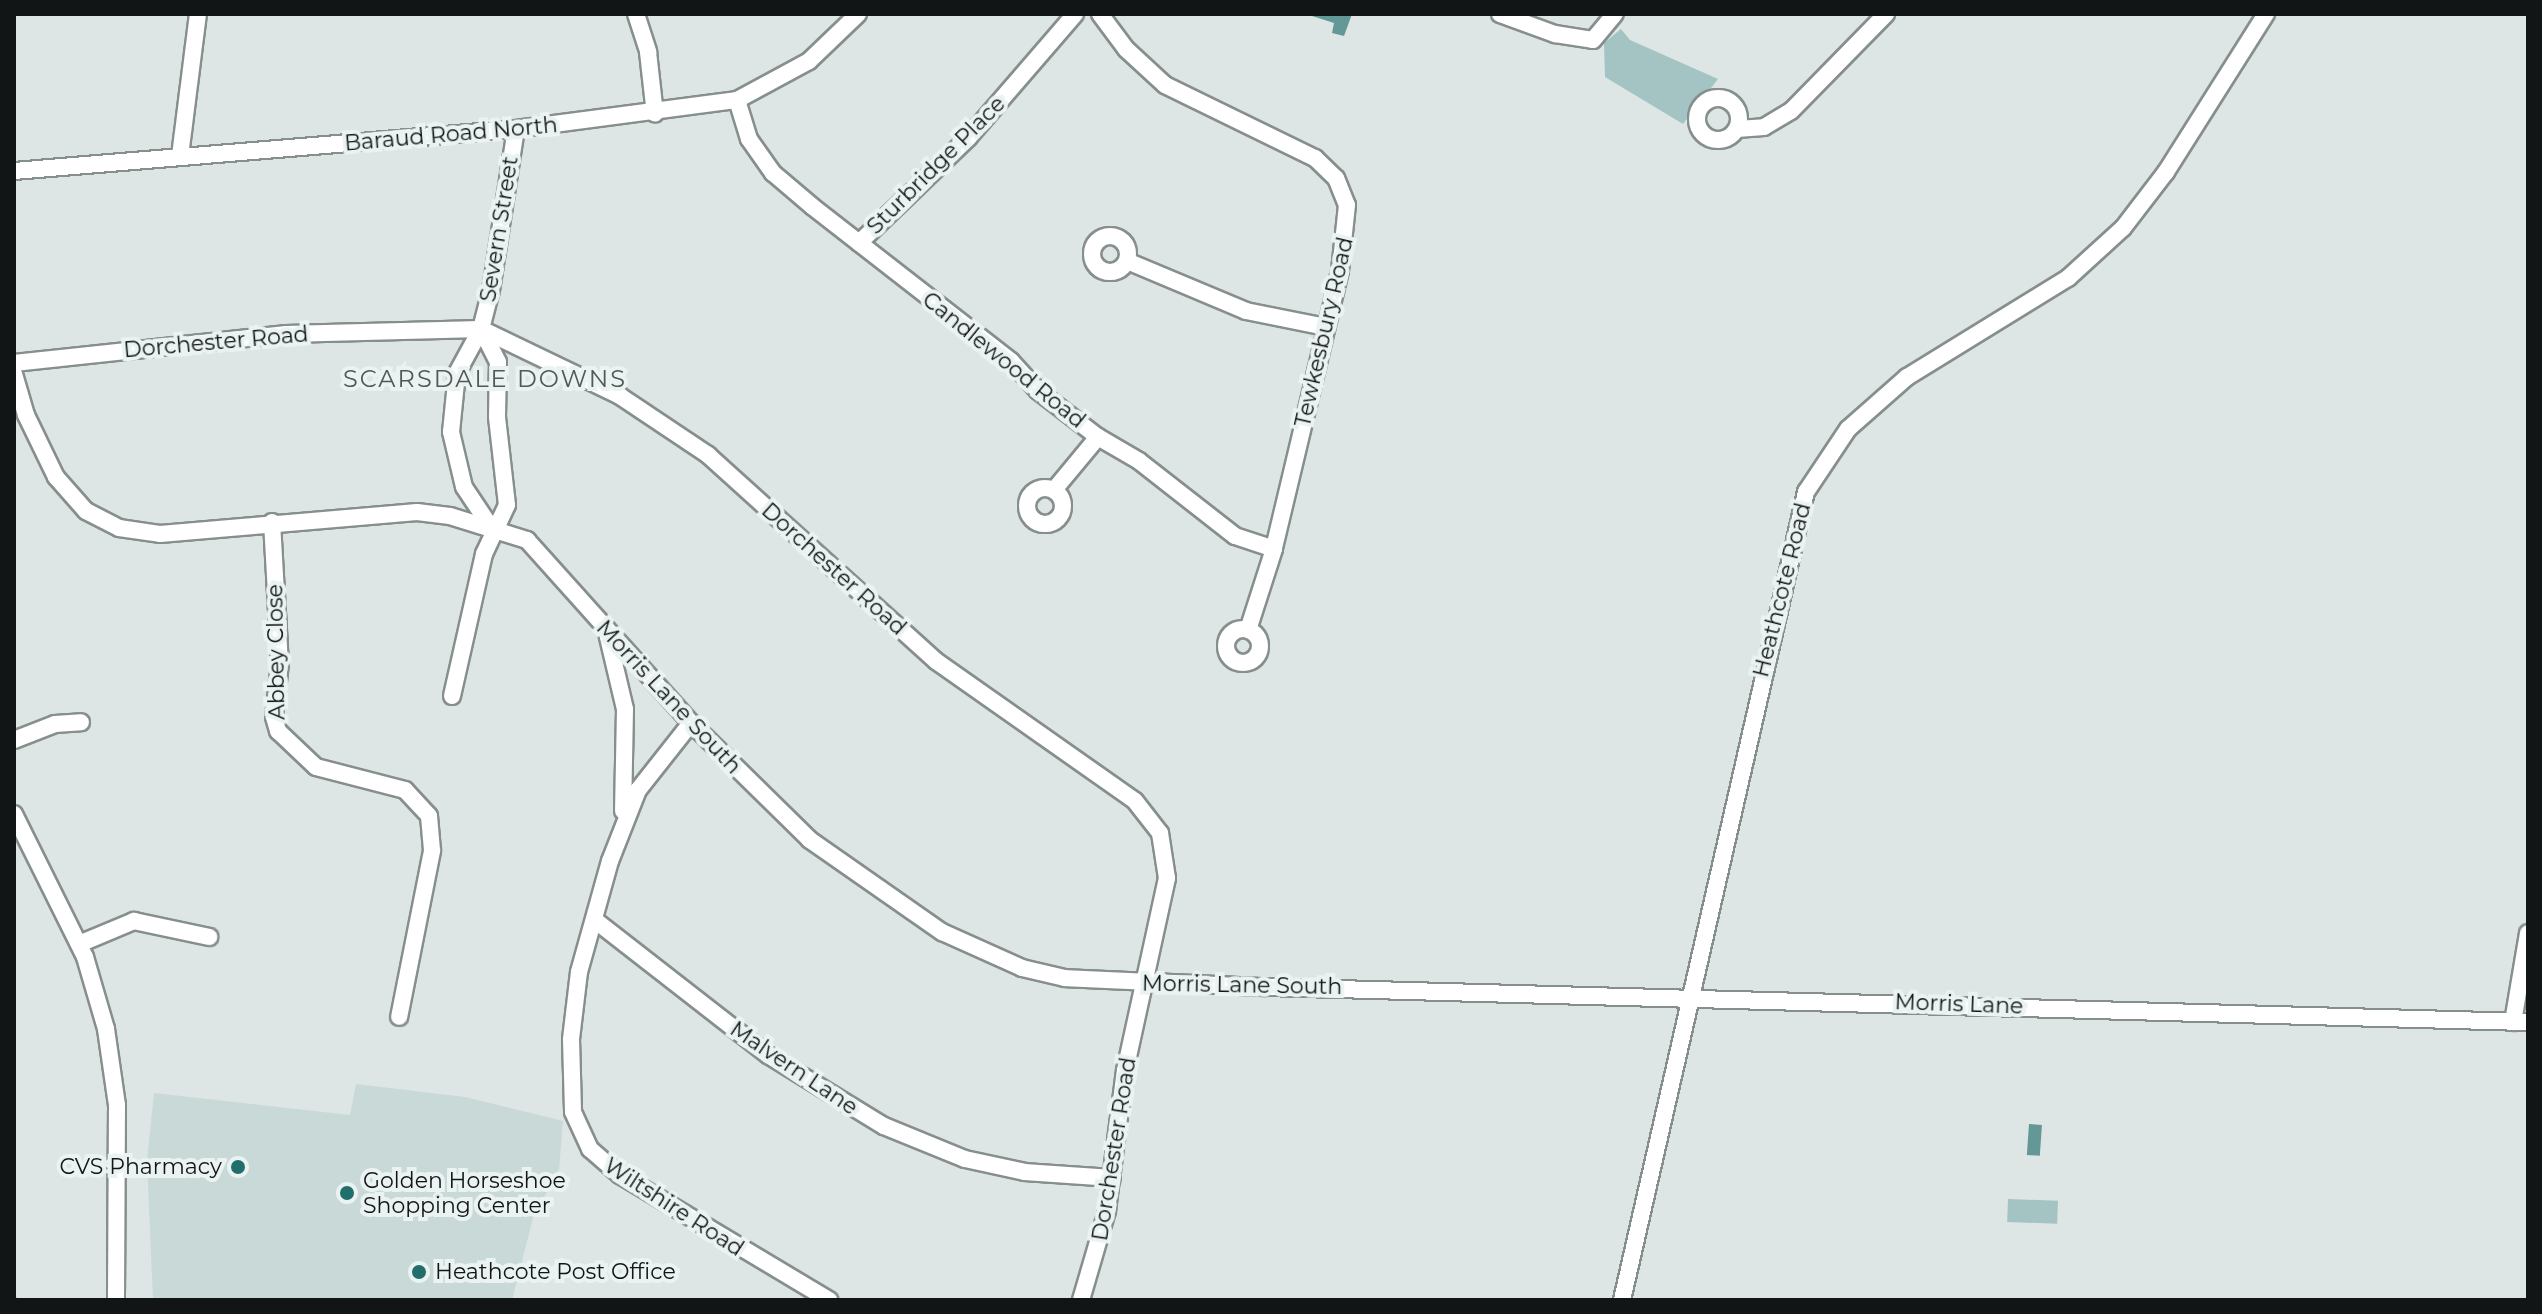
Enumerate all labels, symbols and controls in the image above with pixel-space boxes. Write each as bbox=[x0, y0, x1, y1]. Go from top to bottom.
street label: Sturbridge Place bbox=[861, 90, 1011, 240]
street label: Baraud Road North bbox=[343, 112, 559, 156]
street label: Severn Street bbox=[474, 154, 524, 304]
street label: Tewkesbury Road bbox=[1289, 234, 1359, 430]
street label: Candlewood Road bbox=[917, 286, 1091, 434]
street label: Dorchester Road bbox=[122, 321, 310, 363]
district label: SCARSDALE DOWNS bbox=[343, 365, 627, 393]
street label: Dorchester Road bbox=[756, 497, 912, 641]
street label: Heathcote Road bbox=[1748, 500, 1816, 680]
street label: Abbey Close bbox=[262, 584, 290, 720]
street label: Morris Lane South bbox=[591, 615, 747, 779]
street label: Morris Lane South bbox=[1142, 970, 1342, 1000]
street label: Morris Lane bbox=[1894, 989, 2024, 1019]
street label: Malvern Lane bbox=[725, 1016, 863, 1120]
street label: Dorchester Road bbox=[1086, 1055, 1142, 1243]
street label: Wiltshire Road bbox=[599, 1152, 749, 1262]
place label: CVS Pharmacy bbox=[59, 1154, 222, 1180]
marker: CVS Pharmacy bbox=[229, 1158, 247, 1176]
place label: Golden Horseshoe Shopping Center bbox=[363, 1167, 566, 1218]
marker: Golden Horseshoe Shopping Center bbox=[338, 1184, 356, 1202]
place label: Heathcote Post Office bbox=[435, 1259, 676, 1285]
marker: Heathcote Post Office bbox=[410, 1263, 428, 1281]

